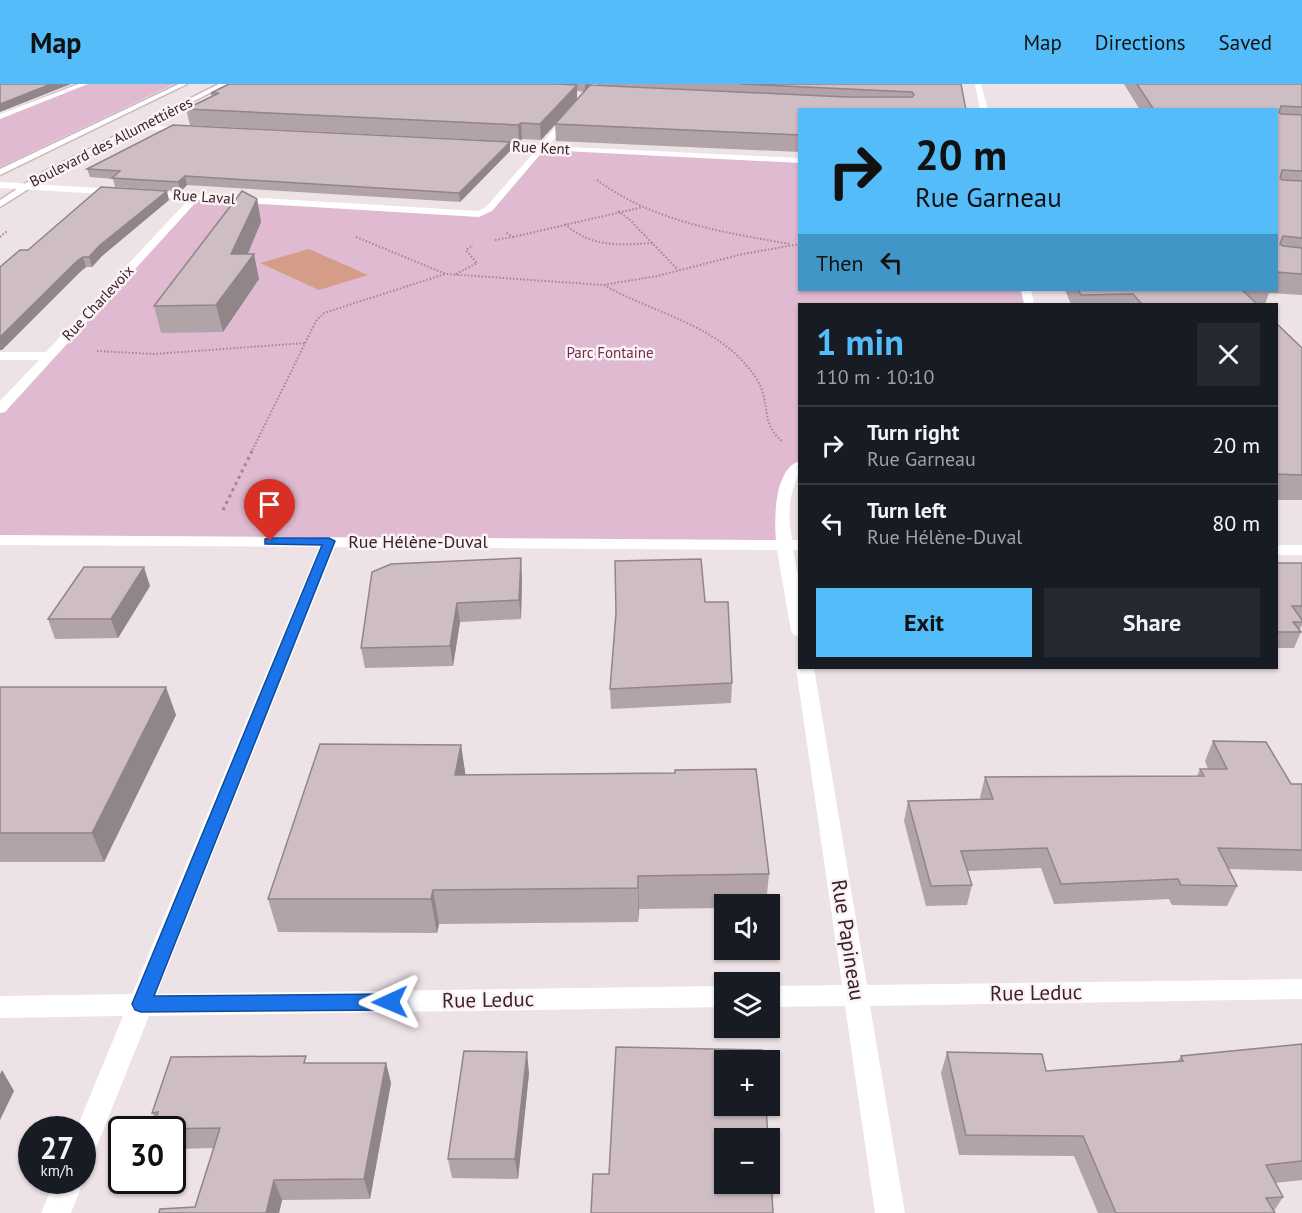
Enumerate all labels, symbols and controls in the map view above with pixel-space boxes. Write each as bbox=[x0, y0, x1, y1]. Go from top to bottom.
text: Map bbox=[30, 24, 81, 61]
text: Map bbox=[1023, 29, 1062, 56]
text: Directions bbox=[1095, 29, 1186, 56]
text: Saved bbox=[1219, 29, 1272, 56]
street label: Boulevard des Allumettières bbox=[26, 92, 195, 191]
text: 20 m bbox=[915, 127, 1007, 182]
icon: right bbox=[816, 132, 894, 210]
street label: Rue Kent bbox=[512, 137, 570, 159]
text: Rue Garneau bbox=[915, 180, 1062, 214]
street label: Rue Laval bbox=[172, 185, 236, 208]
icon: left bbox=[875, 246, 908, 279]
text: Then bbox=[816, 249, 863, 277]
street label: Rue Charlevoix bbox=[58, 261, 138, 344]
text: 1 min bbox=[816, 318, 904, 365]
button: close bbox=[1197, 323, 1260, 386]
park label: Parc Fontaine bbox=[566, 343, 654, 362]
text: 110 m · 10:10 bbox=[816, 364, 934, 390]
text: Turn right bbox=[867, 418, 959, 446]
icon: right bbox=[816, 429, 849, 462]
text: 20 m bbox=[1212, 431, 1260, 459]
text: Rue Garneau bbox=[867, 446, 976, 472]
pin bbox=[244, 479, 295, 541]
icon: arrive bbox=[253, 488, 286, 521]
text: Turn left bbox=[867, 496, 947, 524]
icon: left bbox=[816, 507, 849, 540]
text: 80 m bbox=[1212, 509, 1260, 537]
text: Rue Hélène-Duval bbox=[867, 524, 1022, 550]
street label: Rue Hélène-Duval bbox=[348, 530, 489, 553]
button: Exit bbox=[816, 588, 1032, 657]
button: Share bbox=[1044, 588, 1260, 657]
street label: Rue Papineau bbox=[826, 877, 871, 1002]
map controls bbox=[714, 894, 780, 1194]
button: sound bbox=[714, 894, 780, 960]
position arrow bbox=[358, 970, 422, 1034]
button: layers bbox=[714, 972, 780, 1038]
street label: Rue Leduc bbox=[990, 978, 1082, 1007]
street label: Rue Leduc bbox=[442, 985, 534, 1014]
button: + bbox=[714, 1050, 780, 1116]
speed limit sign: 30 bbox=[108, 1116, 186, 1194]
text: 27 bbox=[40, 1128, 74, 1167]
button: − bbox=[714, 1128, 780, 1194]
text: km/h bbox=[41, 1161, 73, 1180]

